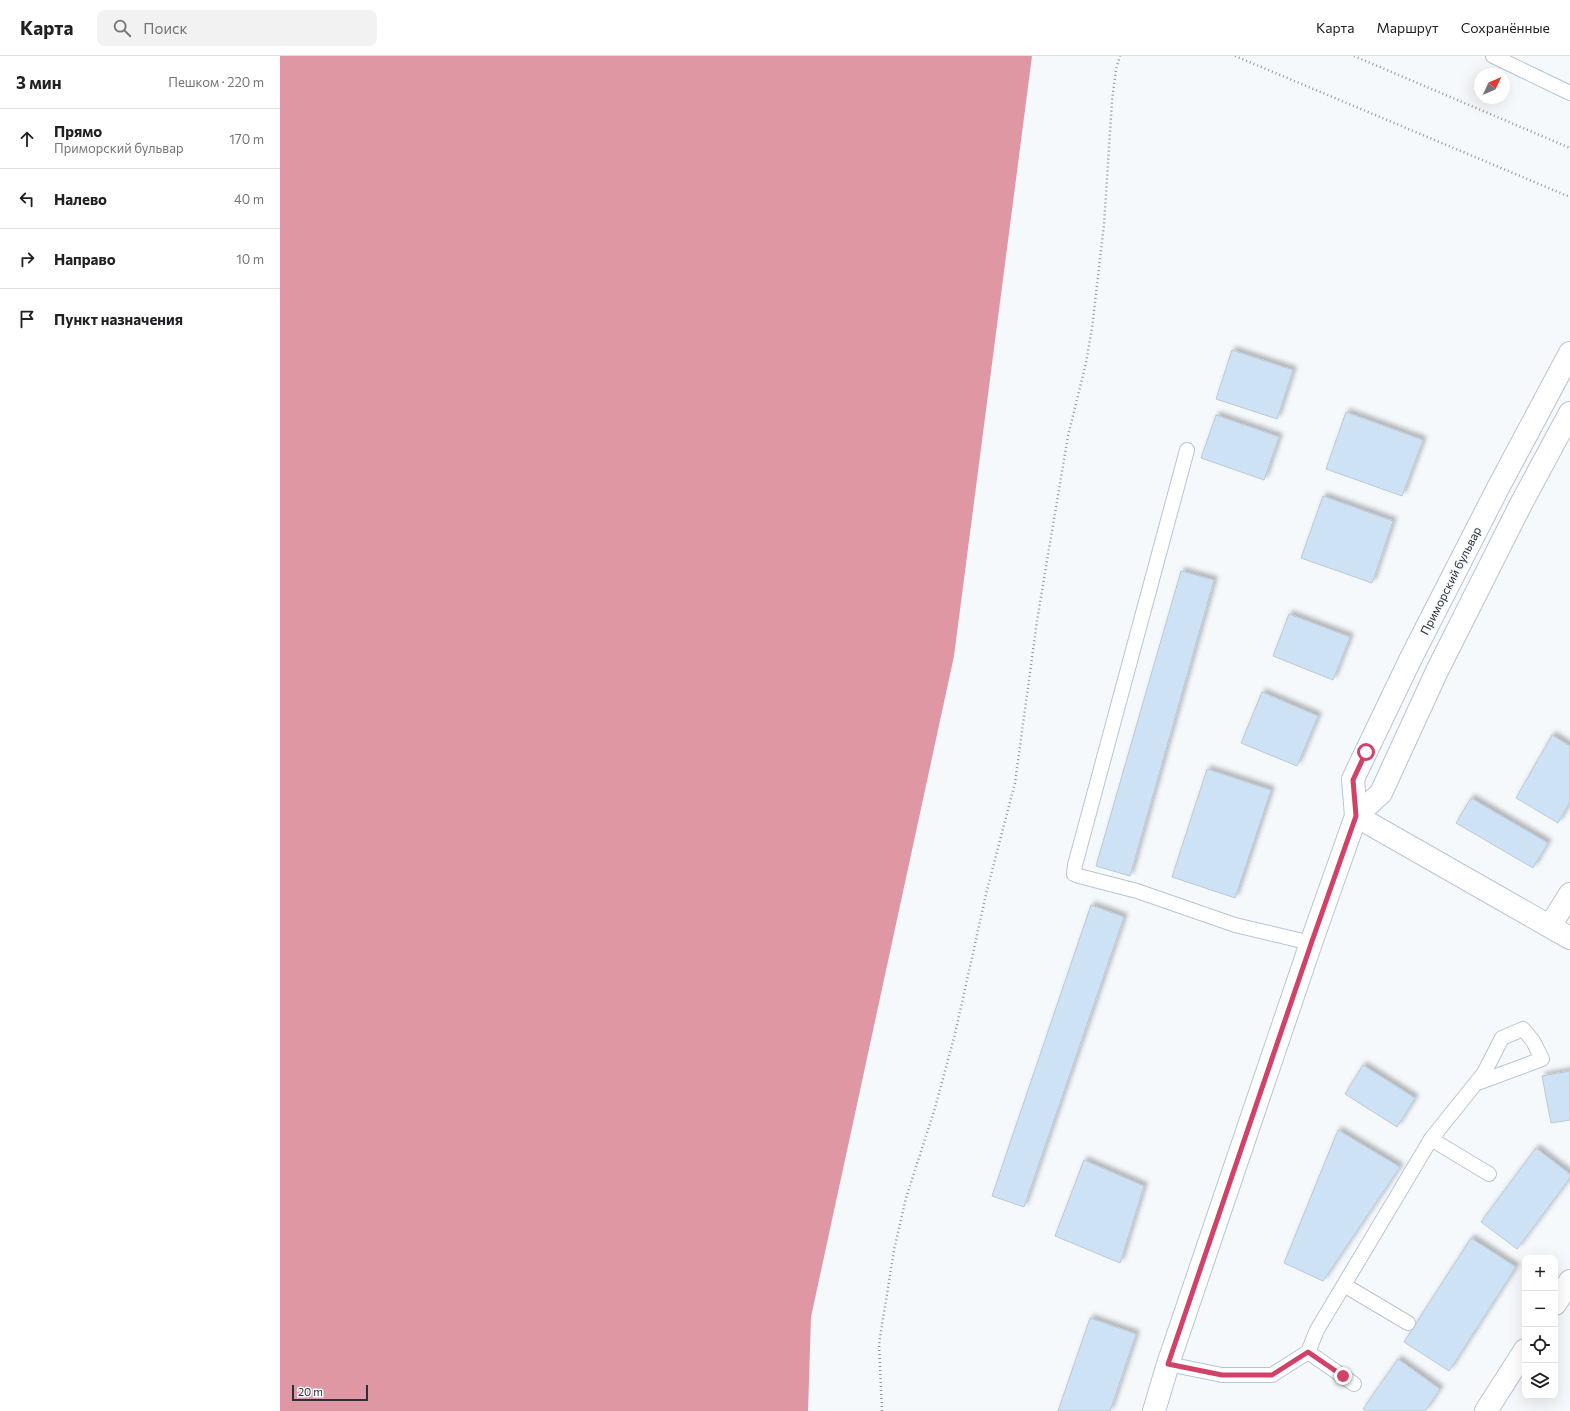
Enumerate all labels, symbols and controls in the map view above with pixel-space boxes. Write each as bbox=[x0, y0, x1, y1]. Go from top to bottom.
search box bbox=[97, 10, 377, 46]
text: Карта bbox=[20, 16, 73, 39]
icon: search bbox=[111, 17, 133, 39]
text: Поиск bbox=[143, 19, 188, 37]
text: Карта bbox=[1316, 19, 1354, 36]
text: Маршрут bbox=[1376, 19, 1439, 36]
text: Сохранённые bbox=[1461, 19, 1550, 36]
north arrow bbox=[1474, 68, 1510, 104]
text: 3 мин bbox=[16, 72, 62, 93]
text: Пешком · 220 m bbox=[168, 74, 264, 90]
text: Прямо bbox=[54, 122, 102, 140]
icon: ahead bbox=[16, 128, 38, 150]
text: 170 m bbox=[229, 131, 264, 147]
text: Приморский бульвар bbox=[54, 140, 184, 156]
icon: left bbox=[16, 188, 38, 210]
text: Налево bbox=[54, 190, 107, 208]
text: 40 m bbox=[234, 191, 264, 207]
icon: right bbox=[16, 248, 38, 270]
text: Направо bbox=[54, 250, 116, 268]
text: 10 m bbox=[236, 251, 264, 267]
icon: arrive bbox=[16, 308, 38, 330]
text: Пункт назначения bbox=[54, 310, 183, 328]
street label: Приморский бульвар bbox=[1417, 524, 1483, 637]
route start bbox=[1357, 743, 1375, 761]
map controls bbox=[1522, 1255, 1558, 1399]
button: + bbox=[1522, 1255, 1558, 1291]
button: − bbox=[1522, 1291, 1558, 1327]
button: locate bbox=[1522, 1327, 1558, 1363]
button: layers bbox=[1522, 1363, 1558, 1399]
route end bbox=[1334, 1367, 1352, 1385]
scale bar bbox=[292, 1383, 368, 1402]
text: 20 m bbox=[298, 1385, 323, 1398]

